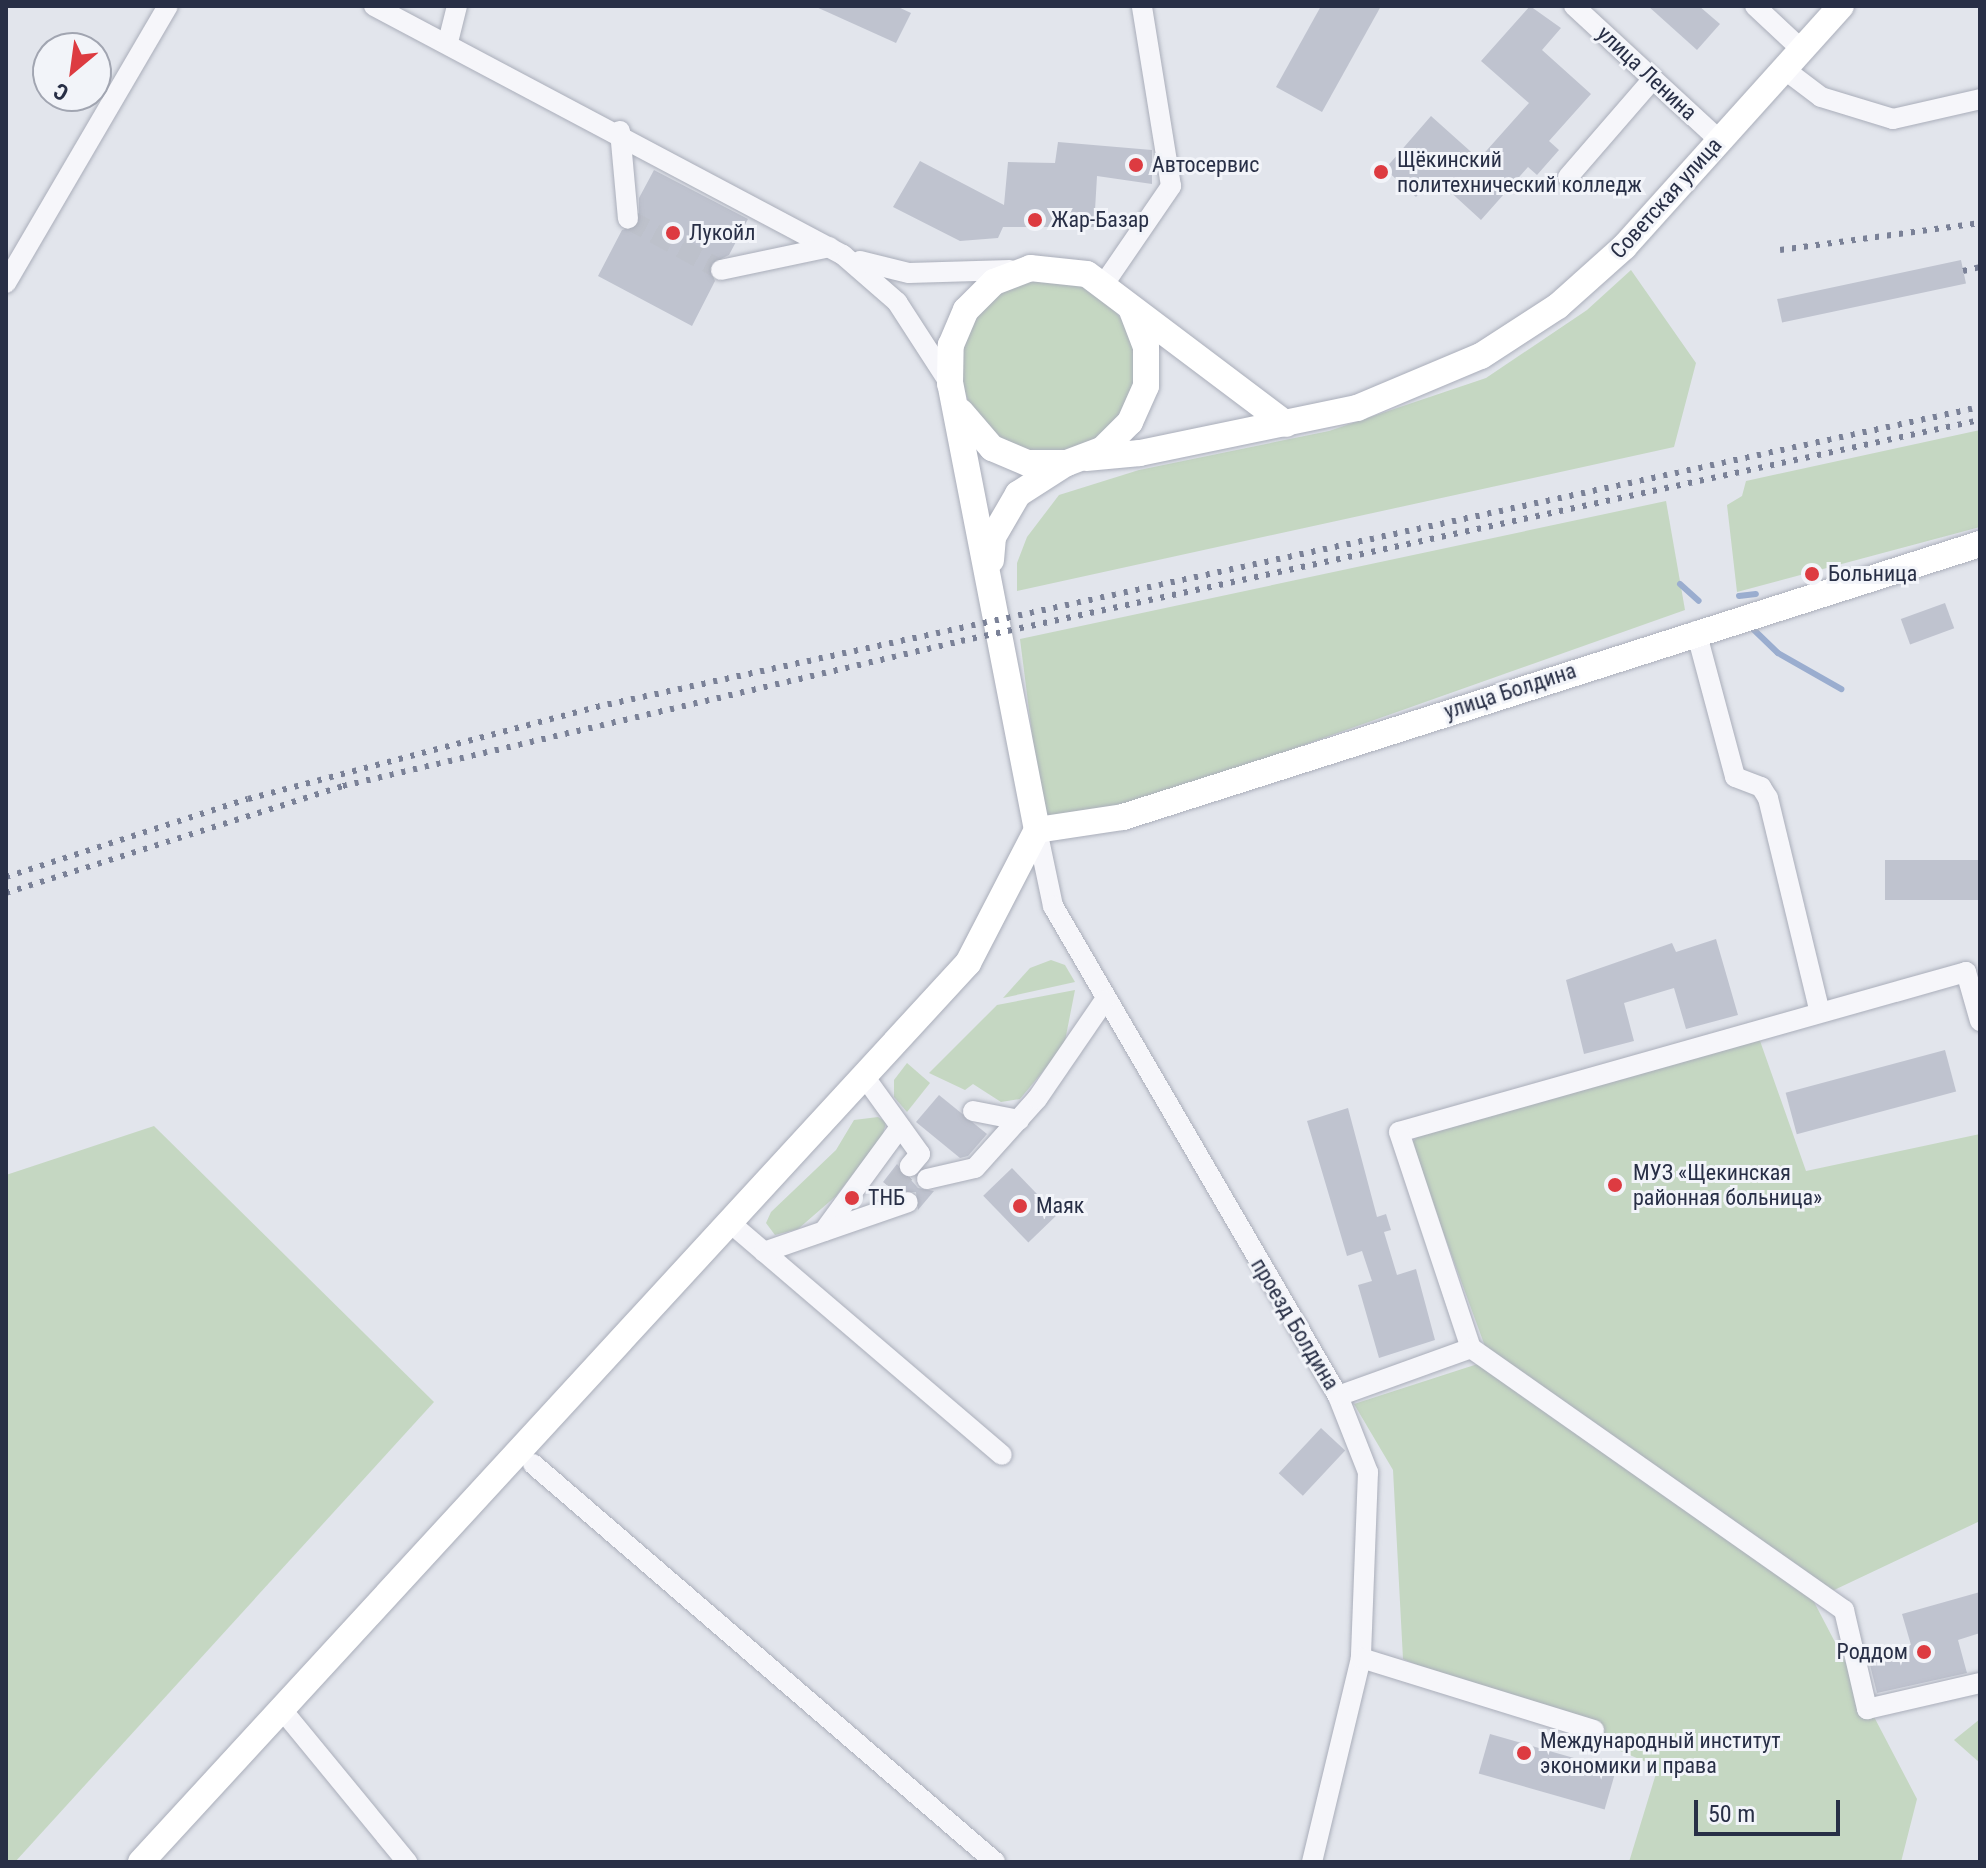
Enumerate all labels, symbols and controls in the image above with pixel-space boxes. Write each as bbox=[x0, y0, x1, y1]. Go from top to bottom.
street label: улица Ленина bbox=[1592, 20, 1702, 126]
north arrow bbox=[32, 32, 112, 112]
text: С bbox=[50, 78, 73, 106]
street label: Советская улица bbox=[1605, 132, 1727, 264]
place label: Щёкинский политехнический колледж bbox=[1397, 146, 1642, 198]
place label: Автосервис bbox=[1152, 152, 1259, 178]
marker: Автосервис bbox=[1127, 156, 1145, 174]
marker: Щёкинский политехнический колледж bbox=[1372, 163, 1390, 181]
place label: Жар-Базар bbox=[1051, 207, 1149, 233]
marker: Жар-Базар bbox=[1026, 211, 1044, 229]
place label: Лукойл bbox=[689, 220, 756, 246]
marker: Лукойл bbox=[664, 224, 682, 242]
place label: Больница bbox=[1828, 561, 1917, 587]
marker: Больница bbox=[1803, 565, 1821, 583]
street label: улица Болдина bbox=[1441, 657, 1579, 725]
place label: МУЗ «Щекинская районная больница» bbox=[1633, 1159, 1822, 1210]
marker: МУЗ «Щекинская районная больница» bbox=[1604, 1174, 1626, 1196]
place label: ТНБ bbox=[868, 1185, 905, 1211]
marker: ТНБ bbox=[843, 1189, 861, 1207]
place label: Маяк bbox=[1036, 1193, 1084, 1219]
marker: Маяк bbox=[1011, 1197, 1029, 1215]
street label: проезд Болдина bbox=[1245, 1253, 1345, 1395]
place label: Роддом bbox=[1837, 1639, 1908, 1665]
marker: Роддом bbox=[1915, 1643, 1933, 1661]
place label: Международный институт экономики и права bbox=[1540, 1727, 1781, 1778]
marker: Международный институт экономики и права bbox=[1515, 1744, 1533, 1762]
scale bar bbox=[1698, 1784, 1844, 1834]
text: 50 m bbox=[1708, 1800, 1755, 1828]

